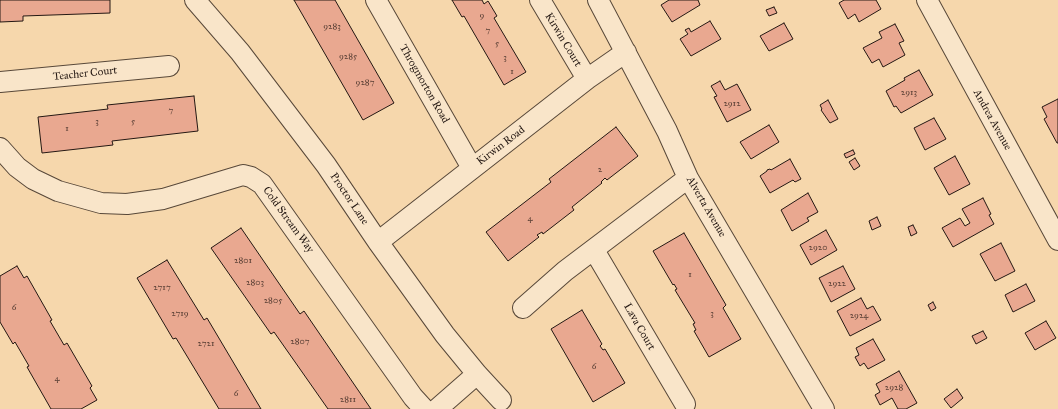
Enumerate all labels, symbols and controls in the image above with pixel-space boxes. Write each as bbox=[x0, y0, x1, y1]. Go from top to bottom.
house number: 9 bbox=[480, 11, 484, 21]
street label: Kirwin Court bbox=[542, 11, 584, 69]
house number: 9283 bbox=[323, 22, 341, 32]
house number: 7 bbox=[486, 26, 490, 36]
house number: 5 bbox=[495, 39, 499, 49]
street label: Throgmorton Road bbox=[396, 42, 452, 126]
house number: 9285 bbox=[339, 52, 357, 62]
house number: 3 bbox=[503, 53, 507, 63]
street label: Teacher Court bbox=[52, 64, 118, 84]
house number: 1 bbox=[510, 67, 514, 77]
house number: 9287 bbox=[356, 78, 374, 88]
street label: Andrea Avenue bbox=[970, 87, 1014, 153]
house number: 2913 bbox=[901, 88, 917, 98]
house number: 2912 bbox=[723, 99, 741, 109]
house number: 7 bbox=[169, 106, 173, 116]
house number: 3 bbox=[95, 117, 99, 127]
house number: 5 bbox=[131, 117, 135, 127]
house number: 1 bbox=[65, 124, 69, 134]
street label: Kirwin Road bbox=[474, 124, 528, 168]
house number: 2 bbox=[598, 165, 602, 175]
street label: Proctor Lane bbox=[327, 170, 371, 228]
street label: Alverta Avenue bbox=[683, 174, 729, 240]
street label: Cold Stream Way bbox=[260, 184, 316, 256]
house number: 4 bbox=[527, 214, 533, 224]
house number: 2920 bbox=[809, 243, 827, 253]
house number: 2801 bbox=[234, 256, 252, 266]
house number: 1 bbox=[688, 270, 692, 280]
house number: 2803 bbox=[246, 278, 264, 288]
house number: 2922 bbox=[828, 279, 846, 289]
house number: 2717 bbox=[153, 283, 171, 293]
house number: 2805 bbox=[264, 296, 282, 306]
street label: Lava Court bbox=[620, 301, 658, 353]
house number: 6 bbox=[12, 303, 16, 313]
house number: 2719 bbox=[171, 309, 189, 319]
house number: 3 bbox=[710, 309, 714, 319]
house number: 2924 bbox=[850, 311, 868, 321]
house number: 2807 bbox=[290, 337, 310, 347]
house number: 2721 bbox=[198, 339, 214, 349]
house number: 6 bbox=[592, 362, 596, 372]
house number: 4 bbox=[54, 374, 60, 384]
house number: 2928 bbox=[885, 383, 903, 393]
house number: 6 bbox=[234, 389, 238, 399]
house number: 2811 bbox=[340, 395, 356, 405]

